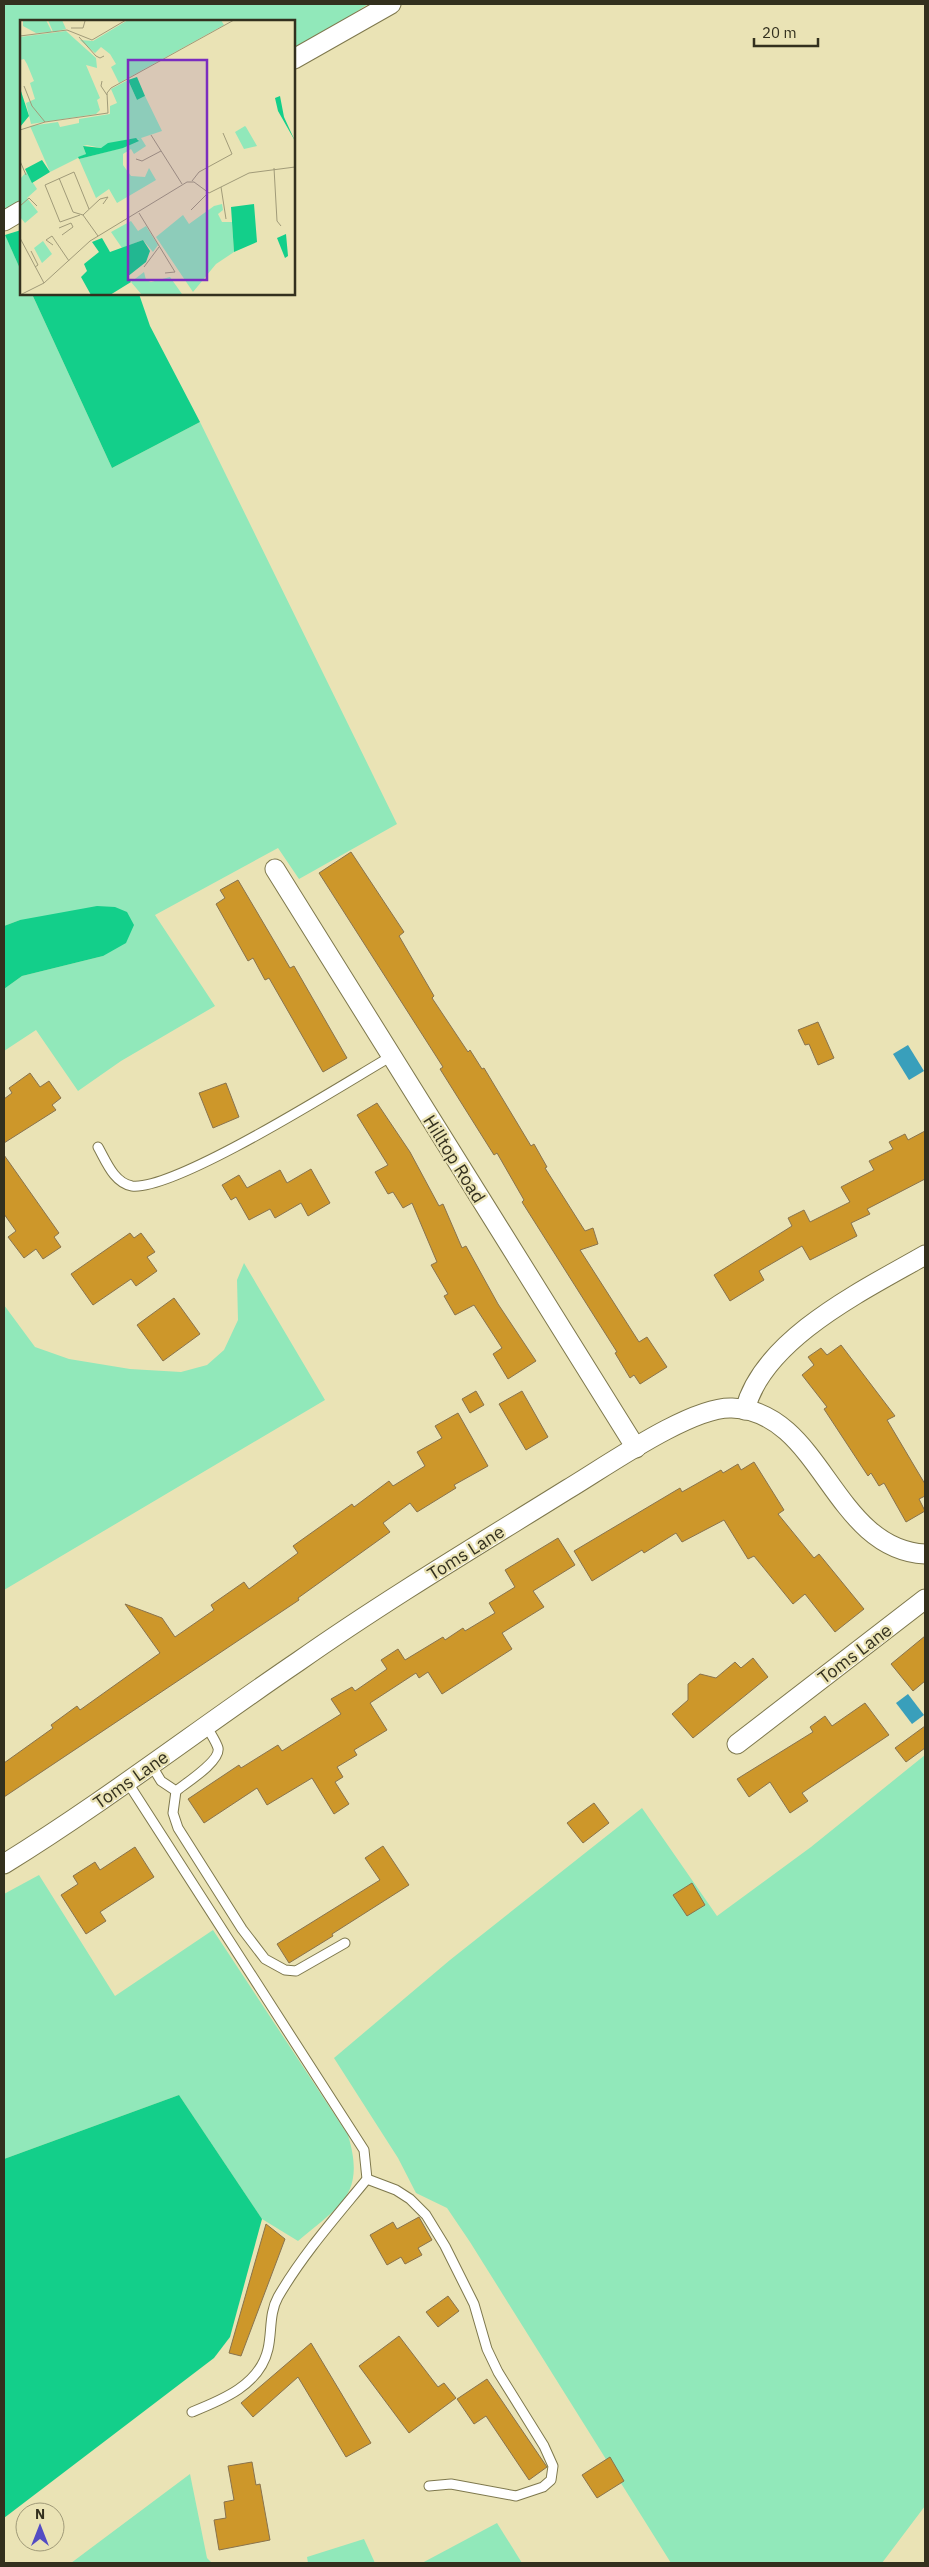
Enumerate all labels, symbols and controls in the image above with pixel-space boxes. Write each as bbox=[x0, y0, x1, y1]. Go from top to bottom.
scale bar bbox=[754, 15, 818, 47]
inset map bbox=[20, 20, 295, 295]
text: 20 m bbox=[762, 23, 797, 42]
street label: Hilltop Road bbox=[418, 1111, 490, 1207]
street label: Toms Lane bbox=[423, 1520, 509, 1585]
street label: Toms Lane bbox=[813, 1618, 896, 1689]
street label: Toms Lane bbox=[89, 1745, 173, 1814]
north arrow bbox=[15, 2502, 65, 2552]
text: N bbox=[35, 2505, 45, 2523]

